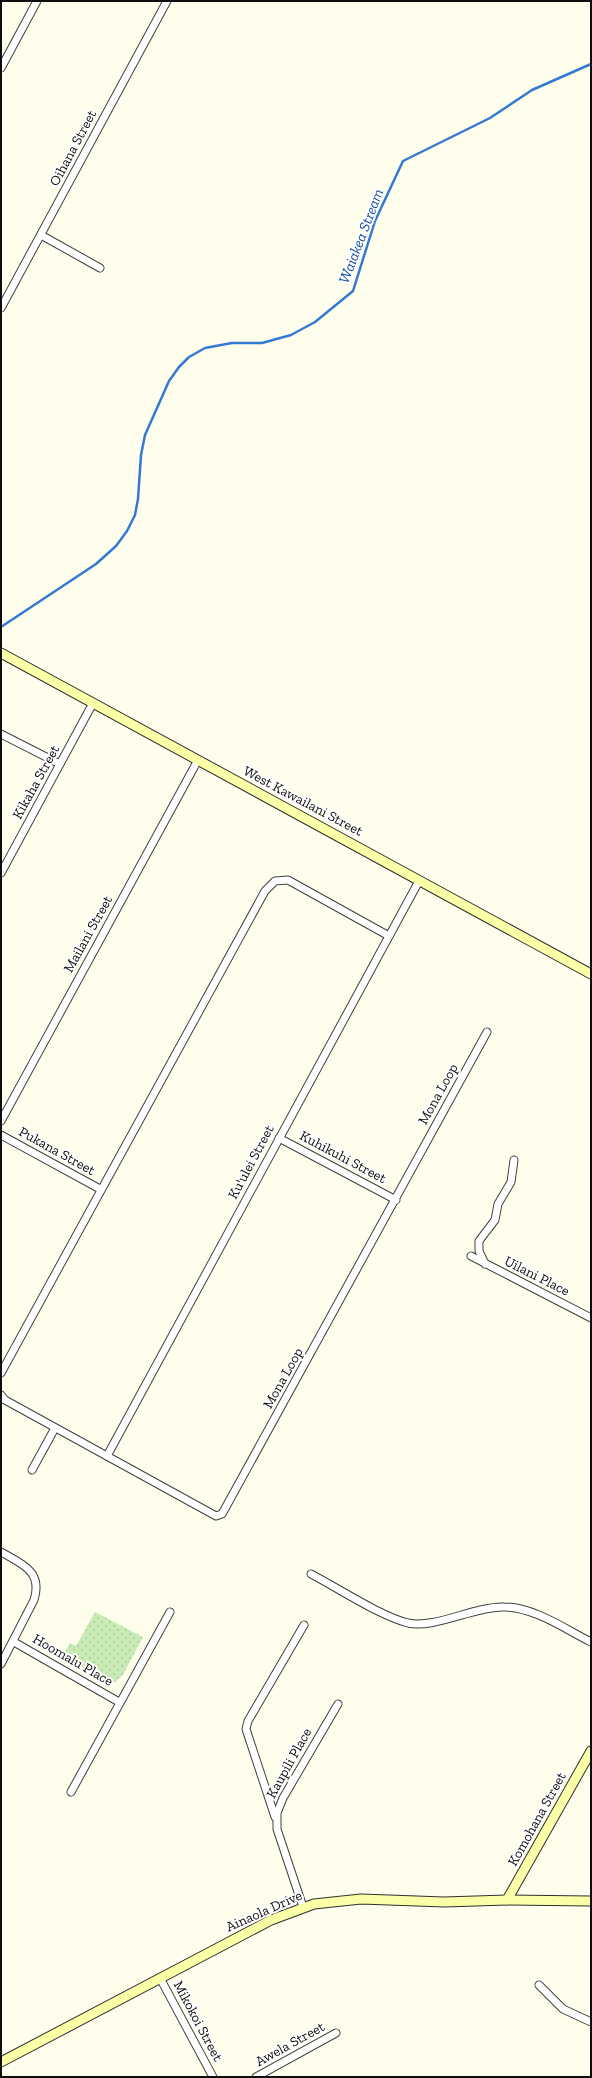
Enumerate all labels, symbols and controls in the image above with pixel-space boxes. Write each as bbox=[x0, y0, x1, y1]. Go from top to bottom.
street label: Oihana Street bbox=[46, 106, 100, 189]
water label: Waiakea Stream bbox=[335, 186, 387, 286]
street label: Kikaha Street bbox=[9, 741, 64, 822]
street label: West Kawailani Street bbox=[240, 762, 366, 840]
street label: Mailani Street bbox=[60, 892, 117, 975]
street label: Mona Loop bbox=[414, 1060, 462, 1127]
street label: Ku'ulei Street bbox=[224, 1121, 278, 1202]
street label: Pukana Street bbox=[16, 1123, 99, 1179]
street label: Kuhikuhi Street bbox=[297, 1127, 390, 1187]
street label: Uilani Place bbox=[502, 1252, 573, 1300]
street label: Mona Loop bbox=[259, 1344, 307, 1411]
street label: Hoomalu Place bbox=[30, 1630, 116, 1690]
street label: Kaupili Place bbox=[263, 1725, 315, 1801]
street label: Komohana Street bbox=[504, 1768, 570, 1869]
street label: Ainaola Drive bbox=[223, 1886, 305, 1935]
street label: Mikokoi Street bbox=[170, 1978, 227, 2065]
street label: Awela Street bbox=[253, 2018, 328, 2070]

